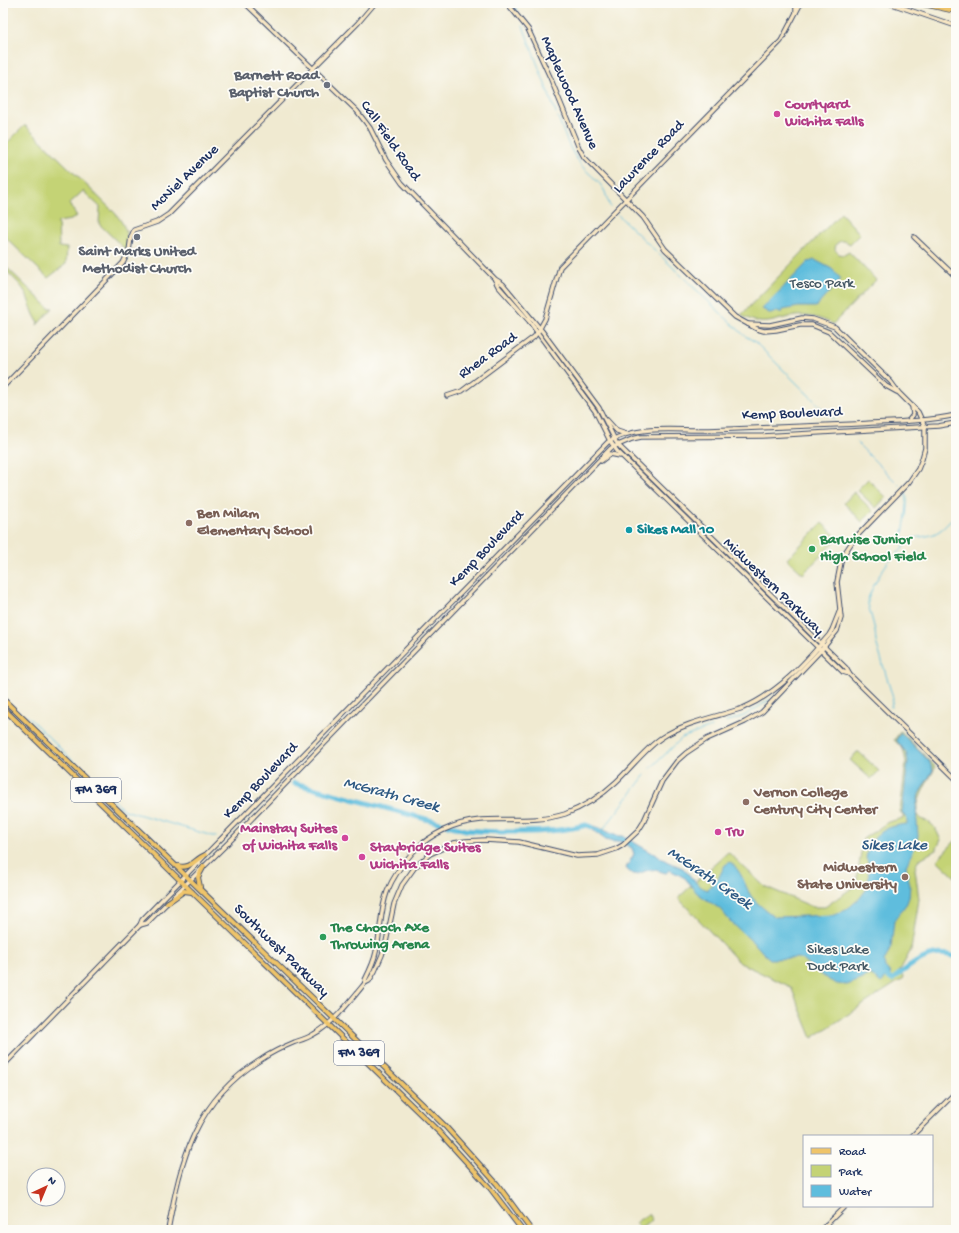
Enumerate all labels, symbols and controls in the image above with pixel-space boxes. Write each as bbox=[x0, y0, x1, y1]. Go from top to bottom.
street label: Maplewood Avenue bbox=[536, 34, 602, 153]
place label: Barnett Road Baptist Church bbox=[228, 67, 321, 102]
marker: Barnett Road Baptist Church bbox=[322, 80, 332, 90]
place label: Courtyard Wichita Falls bbox=[784, 96, 865, 131]
street label: Call Field Road bbox=[356, 97, 425, 186]
marker: Courtyard Wichita Falls bbox=[772, 109, 782, 119]
street label: Lawrence Road bbox=[610, 116, 689, 197]
street label: McNiel Avenue bbox=[147, 141, 223, 215]
marker: Saint Marks United Methodist Church bbox=[132, 232, 142, 242]
place label: Saint Marks United Methodist Church bbox=[79, 243, 198, 278]
park label: Tesco Park bbox=[789, 275, 855, 293]
street label: Rhea Road bbox=[455, 328, 522, 383]
street label: Kemp Boulevard bbox=[742, 403, 844, 425]
place label: Ben Milam Elementary School bbox=[196, 505, 313, 540]
street label: Kemp Boulevard bbox=[446, 506, 529, 591]
marker: Ben Milam Elementary School bbox=[184, 518, 194, 528]
place label: Sikes Mall 10 bbox=[637, 521, 715, 539]
marker: Sikes Mall 10 bbox=[624, 525, 634, 535]
place label: Barwise Junior High School Field bbox=[819, 531, 927, 566]
street label: Midwestern Parkway bbox=[719, 534, 828, 640]
marker: Barwise Junior High School Field bbox=[807, 544, 817, 554]
street label: Kemp Boulevard bbox=[220, 738, 303, 823]
water label: McGrath Creek bbox=[341, 774, 443, 818]
road number: FM 369 bbox=[71, 778, 121, 802]
place label: Vernon College Century City Center bbox=[753, 784, 879, 819]
marker: Vernon College Century City Center bbox=[741, 797, 751, 807]
place label: Mainstay Suites of Wichita Falls bbox=[240, 820, 338, 855]
place label: Tru bbox=[725, 823, 745, 841]
marker: Tru bbox=[713, 827, 723, 837]
marker: Mainstay Suites of Wichita Falls bbox=[340, 833, 350, 843]
water label: Sikes Lake bbox=[861, 837, 928, 856]
place label: Staybridge Suites Wichita Falls bbox=[369, 839, 482, 874]
water label: McGrath Creek bbox=[663, 844, 757, 915]
marker: Staybridge Suites Wichita Falls bbox=[357, 852, 367, 862]
place label: Midwestern State University bbox=[797, 859, 898, 894]
marker: Midwestern State University bbox=[900, 872, 910, 882]
street label: Southwest Parkway bbox=[229, 901, 333, 1002]
place label: The Chooch Axe Throwing Arena bbox=[330, 919, 430, 954]
marker: The Chooch Axe Throwing Arena bbox=[318, 932, 328, 942]
park label: Sikes Lake Duck Park bbox=[807, 941, 870, 976]
road number: FM 369 bbox=[334, 1041, 384, 1065]
legend bbox=[803, 1135, 933, 1207]
text: Road bbox=[839, 1146, 866, 1160]
text: Park bbox=[838, 1166, 864, 1180]
north arrow bbox=[26, 1167, 66, 1207]
text: N bbox=[45, 1174, 58, 1188]
text: Water bbox=[839, 1186, 873, 1200]

